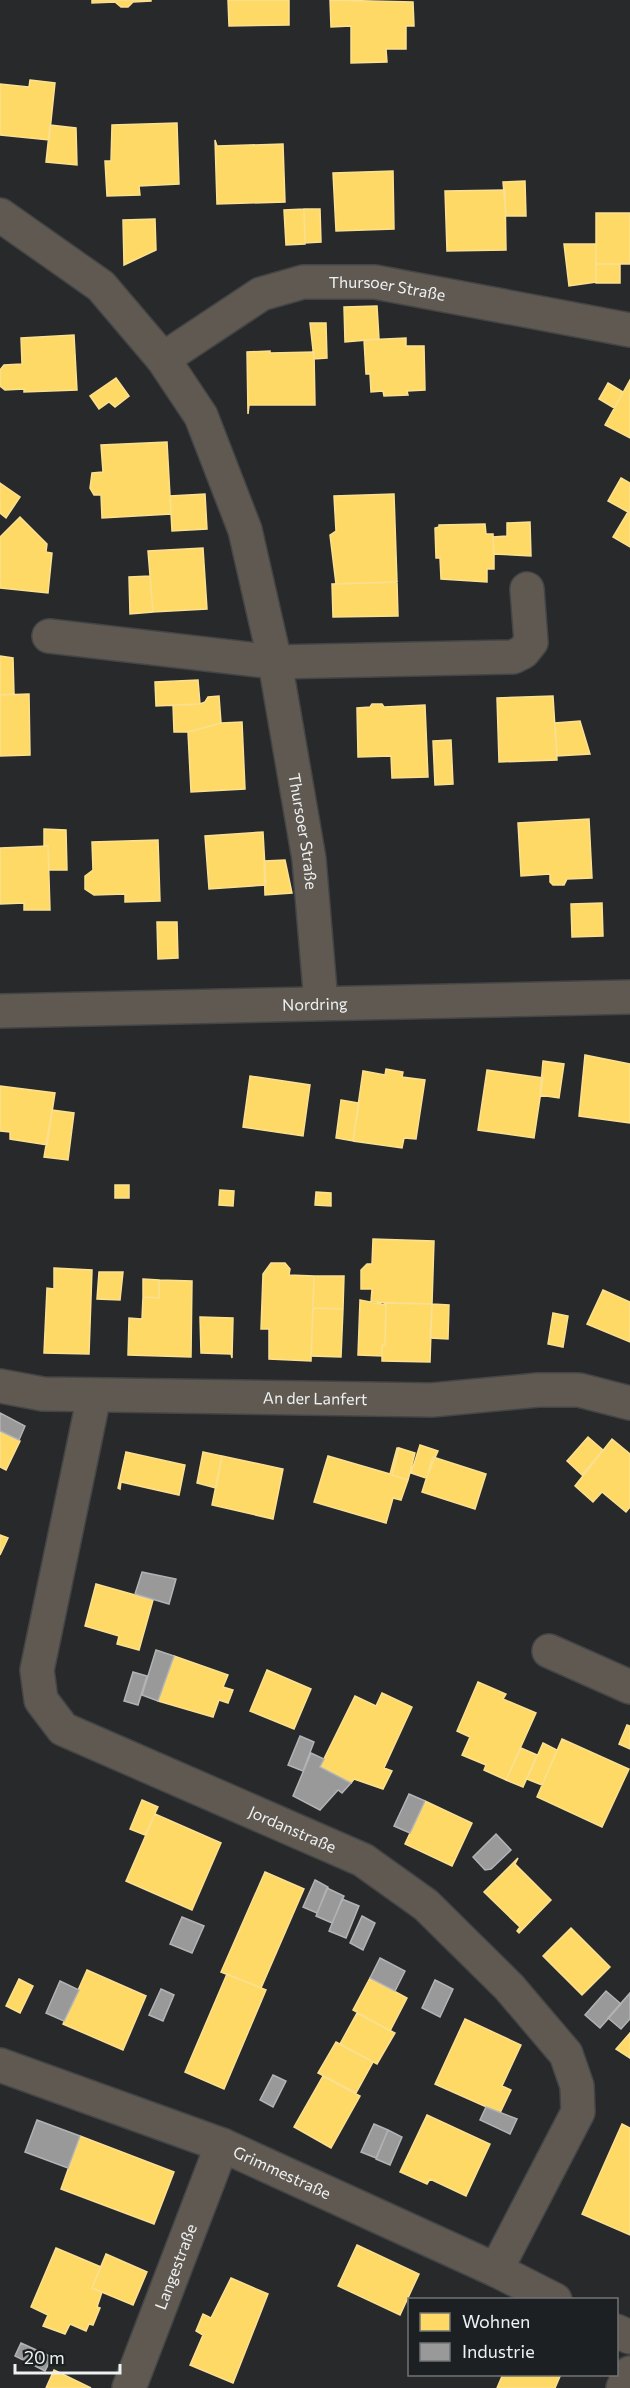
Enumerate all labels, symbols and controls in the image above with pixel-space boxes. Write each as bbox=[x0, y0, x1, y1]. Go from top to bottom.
street label: Thursoer Straße bbox=[329, 271, 447, 304]
street label: Thursoer Straße bbox=[285, 771, 322, 890]
street label: Nordring bbox=[282, 993, 348, 1014]
street label: An der Lanfert bbox=[263, 1387, 368, 1408]
street label: Jordanstraße bbox=[246, 1801, 339, 1856]
street label: Grimmestraße bbox=[230, 2141, 334, 2202]
street label: Langestraße bbox=[150, 2221, 200, 2312]
legend bbox=[408, 2298, 618, 2376]
text: Wohnen bbox=[462, 2310, 530, 2332]
scale bar bbox=[15, 2337, 120, 2375]
text: Industrie bbox=[462, 2340, 535, 2362]
text: 20 m bbox=[24, 2346, 65, 2368]

